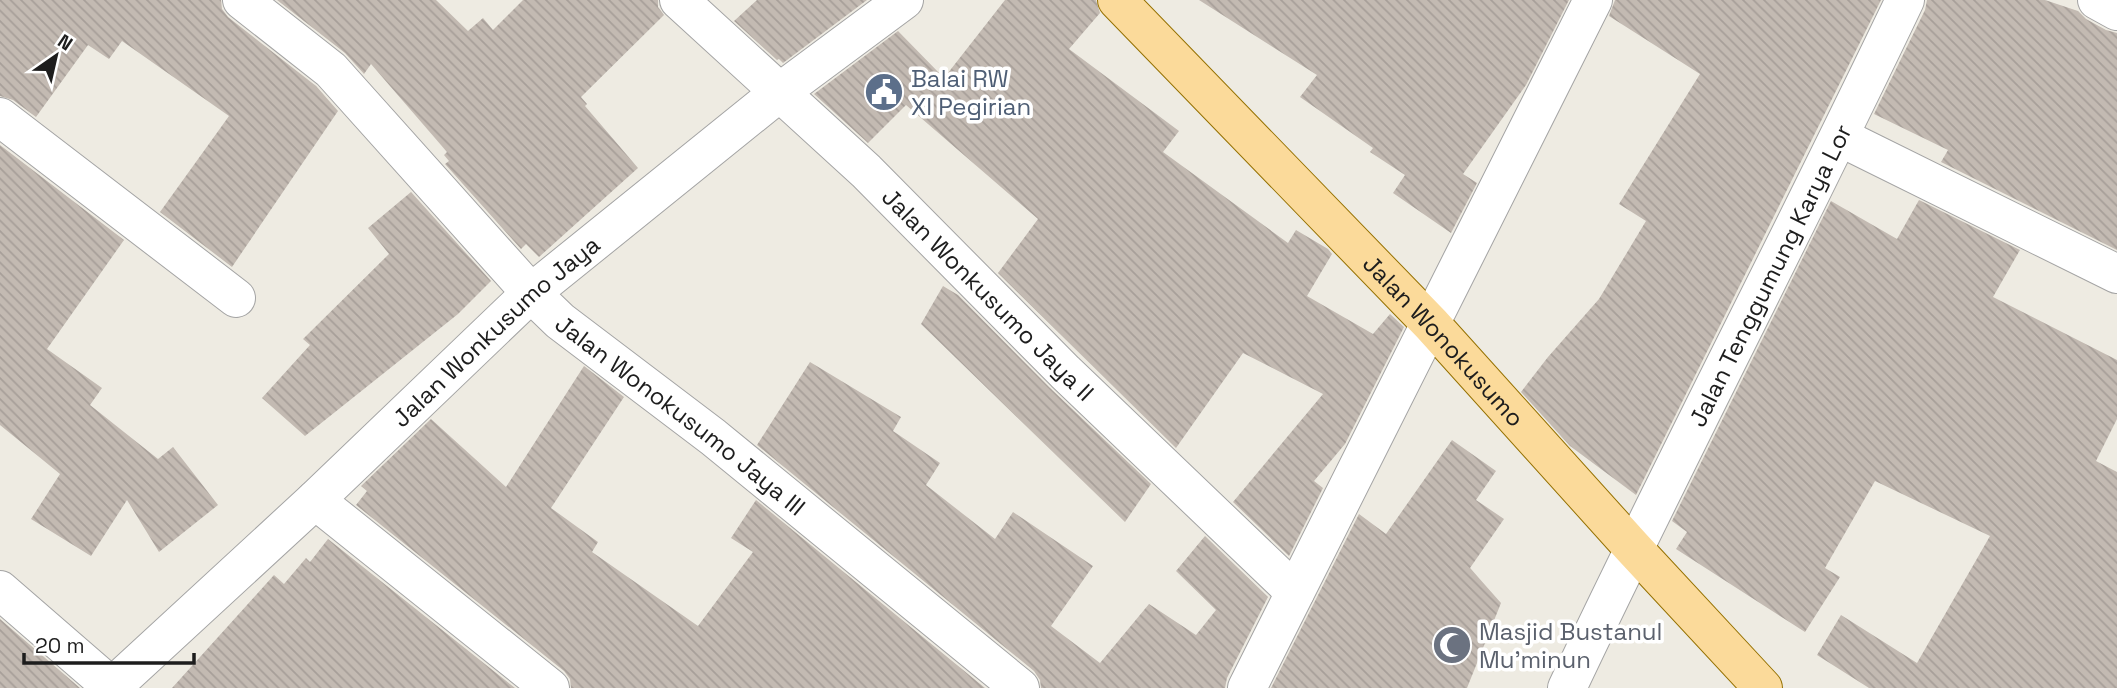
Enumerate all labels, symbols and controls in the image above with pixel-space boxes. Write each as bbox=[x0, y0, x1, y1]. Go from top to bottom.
north arrow bbox=[21, 21, 91, 91]
text: N bbox=[53, 28, 77, 56]
place label: Balai RW XI Pegirian bbox=[911, 63, 1031, 122]
public building icon: Balai RW XI Pegirian bbox=[863, 71, 905, 113]
street label: Jalan Tenggumung Karya Lor bbox=[1681, 119, 1858, 432]
street label: Jalan Wonkusumo Jaya II bbox=[876, 181, 1101, 407]
street label: Jalan Wonkusumo Jaya bbox=[385, 228, 606, 433]
street label: Jalan Wonokusumo bbox=[1357, 248, 1531, 433]
street label: Jalan Wonokusumo Jaya III bbox=[549, 308, 812, 522]
place label: Masjid Bustanul Mu'minun bbox=[1479, 616, 1662, 675]
scale bar bbox=[24, 622, 194, 666]
mosque icon: Masjid Bustanul Mu'minun bbox=[1431, 624, 1473, 666]
text: 20 m bbox=[35, 632, 85, 659]

